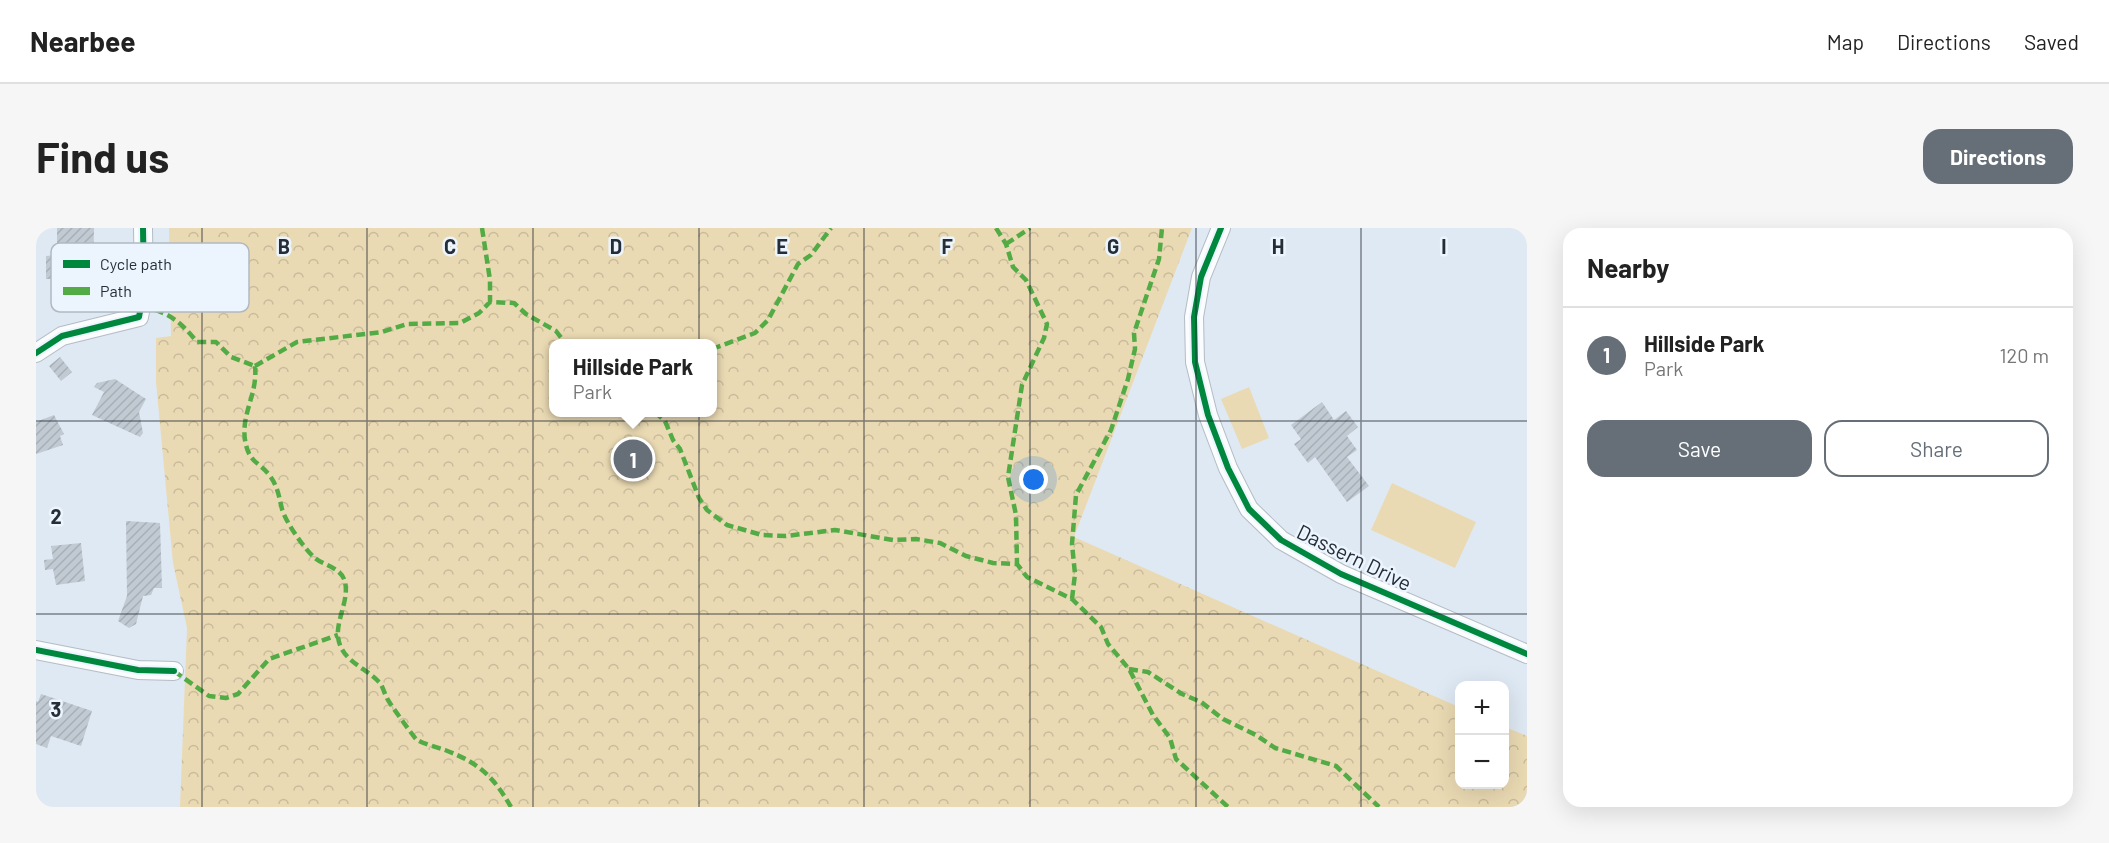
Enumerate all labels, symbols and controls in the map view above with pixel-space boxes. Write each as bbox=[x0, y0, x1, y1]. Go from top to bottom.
text: Nearbee bbox=[30, 24, 136, 58]
text: Map bbox=[1827, 29, 1864, 54]
text: Directions bbox=[1897, 29, 1991, 54]
text: Saved bbox=[2024, 29, 2079, 54]
button: Directions bbox=[1923, 129, 2073, 184]
text: Find us bbox=[36, 131, 169, 181]
text: B bbox=[278, 234, 290, 258]
text: C bbox=[444, 234, 456, 258]
text: D bbox=[610, 234, 622, 258]
text: E bbox=[776, 234, 788, 258]
text: F bbox=[941, 234, 953, 258]
text: G bbox=[1107, 234, 1119, 258]
text: H bbox=[1272, 234, 1284, 258]
text: I bbox=[1441, 234, 1447, 258]
legend bbox=[51, 243, 249, 312]
text: Nearby bbox=[1587, 252, 1669, 283]
text: Cycle path bbox=[100, 254, 172, 273]
text: Path bbox=[100, 281, 132, 300]
text: Hillside Park bbox=[1644, 330, 1764, 356]
popup bbox=[549, 339, 717, 417]
text: 1 bbox=[1603, 343, 1610, 367]
text: 120 m bbox=[1999, 343, 2049, 367]
text: Hillside Park bbox=[573, 353, 693, 379]
text: Park bbox=[1644, 356, 1683, 380]
text: Park bbox=[573, 379, 612, 403]
button: Save bbox=[1587, 420, 1812, 477]
button: Share bbox=[1824, 420, 2049, 477]
pin: 1 bbox=[614, 436, 652, 482]
your location bbox=[1019, 465, 1048, 494]
text: 2 bbox=[50, 504, 62, 528]
street label: Dassern Drive bbox=[1293, 518, 1416, 595]
map controls bbox=[1455, 681, 1509, 789]
button: + bbox=[1455, 681, 1509, 735]
text: 3 bbox=[51, 697, 61, 721]
button: − bbox=[1455, 735, 1509, 789]

